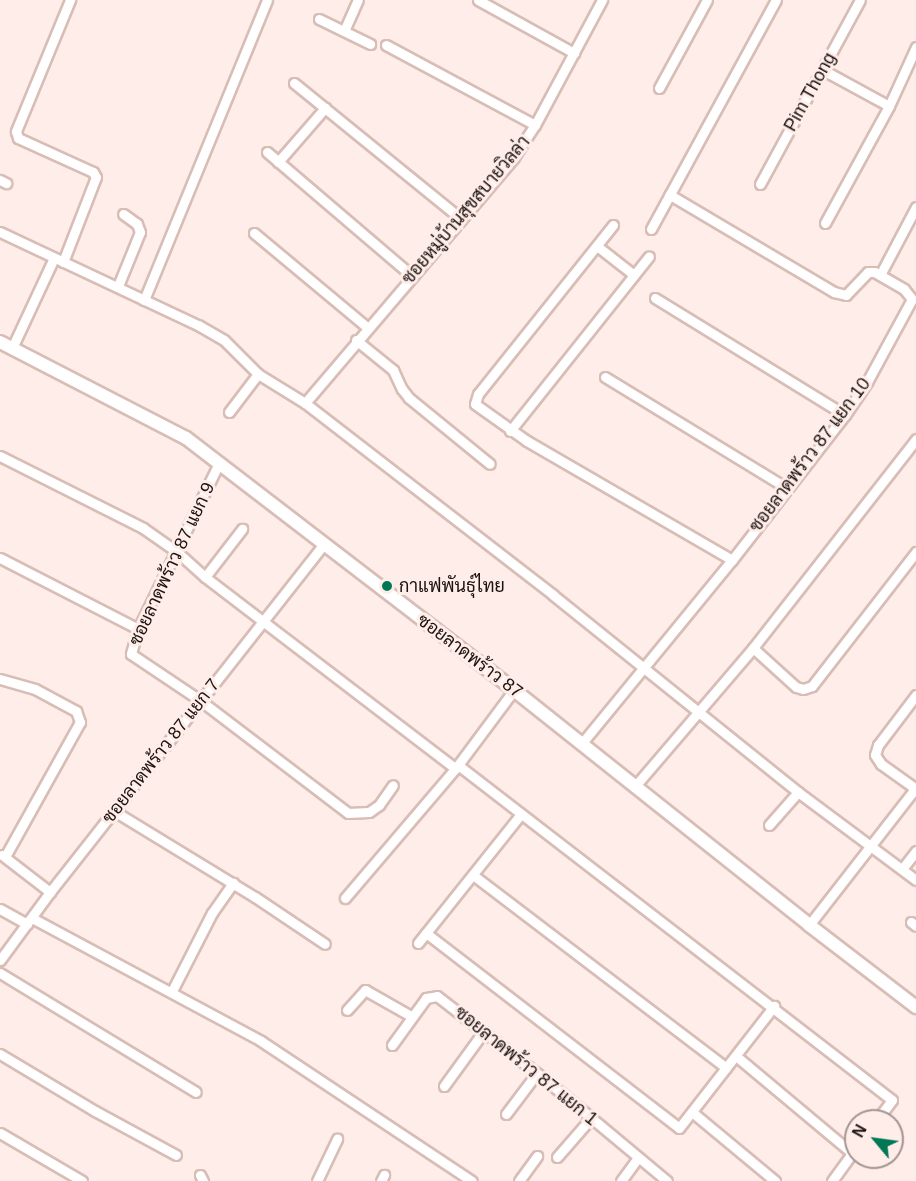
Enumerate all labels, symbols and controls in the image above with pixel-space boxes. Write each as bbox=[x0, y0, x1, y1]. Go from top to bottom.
street label: Pim Thong bbox=[779, 49, 841, 135]
street label: ซอยหมู่บ้านสุขสบายวิลล่า bbox=[398, 131, 534, 289]
street label: ซอยลาดพร้าว 87 แยก 10 bbox=[745, 374, 875, 536]
street label: ซอยลาดพร้าว 87 แยก 9 bbox=[125, 479, 219, 649]
place label: กาแฟพันธ์ุไทย bbox=[399, 575, 505, 597]
marker: กาแฟพันธ์ุไทย bbox=[380, 579, 394, 593]
street label: ซอยลาดพร้าว 87 bbox=[413, 609, 527, 703]
street label: ซอยลาดพร้าว 87 แยก 7 bbox=[98, 674, 224, 828]
street label: ซอยลาดพร้าว 87 แยก 1 bbox=[450, 1002, 602, 1130]
north arrow bbox=[844, 1109, 904, 1169]
text: N bbox=[849, 1122, 870, 1140]

